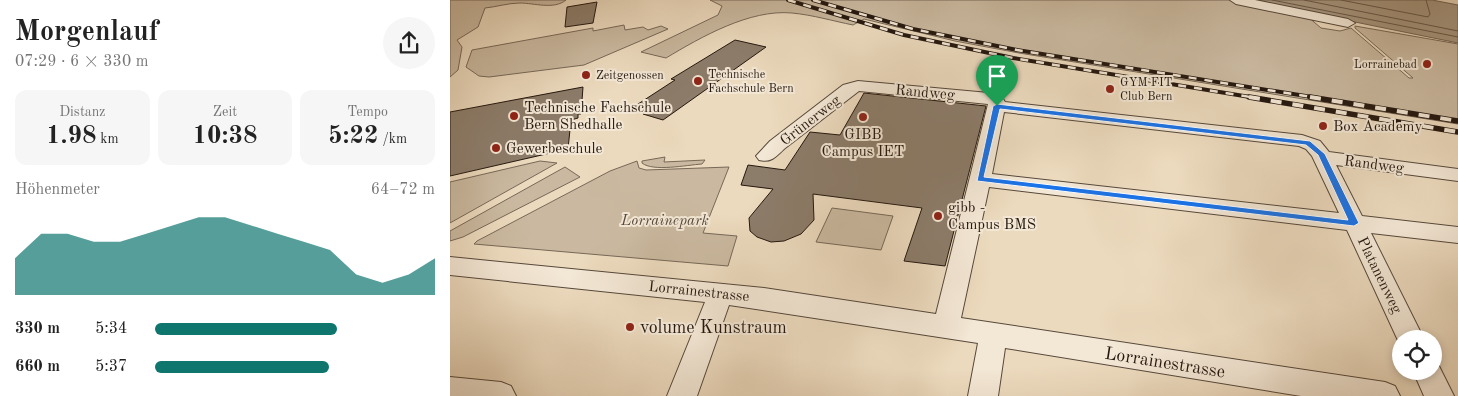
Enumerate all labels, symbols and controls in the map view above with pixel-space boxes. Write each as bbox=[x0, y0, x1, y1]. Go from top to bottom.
button: share bbox=[383, 17, 435, 69]
text: Morgenlauf bbox=[15, 19, 159, 47]
text: 07:29 · 6 × 330 m bbox=[15, 54, 148, 70]
pin bbox=[976, 55, 1018, 106]
marker: Lorrainebad bbox=[1421, 58, 1433, 70]
place label: Lorrainebad bbox=[1354, 59, 1417, 71]
icon: arrive bbox=[983, 62, 1011, 90]
marker: Zeitgenossen bbox=[580, 69, 592, 81]
place label: Technische Fachschule Bern bbox=[708, 69, 794, 95]
place label: Zeitgenossen bbox=[596, 70, 664, 82]
marker: Technische Fachschule Bern bbox=[692, 75, 704, 87]
place label: GYM FIT Club Bern bbox=[1120, 77, 1173, 103]
street label: Randweg bbox=[894, 83, 955, 104]
marker: GYM FIT Club Bern bbox=[1104, 83, 1116, 95]
street label: Grünerweg bbox=[778, 93, 844, 149]
place label: Technische Fachschule Bern Shedhalle bbox=[524, 101, 671, 133]
text: Distanz bbox=[59, 105, 105, 119]
text: Zeit bbox=[213, 105, 237, 119]
text: Tempo bbox=[347, 105, 388, 119]
marker: Technische Fachschule Bern Shedhalle bbox=[508, 110, 520, 122]
marker: GIBB Campus IET bbox=[857, 111, 869, 123]
marker: Box Academy bbox=[1317, 120, 1329, 132]
place label: Box Academy bbox=[1333, 120, 1422, 135]
text: 1.98 bbox=[46, 124, 96, 149]
text: 10:38 bbox=[192, 124, 258, 149]
text: 5:22 bbox=[328, 124, 379, 149]
place label: GIBB Campus IET bbox=[822, 128, 904, 160]
text: km bbox=[96, 132, 119, 146]
text: /km bbox=[379, 132, 407, 146]
marker: Gewerbeschule bbox=[490, 142, 502, 154]
place label: Gewerbeschule bbox=[506, 142, 603, 157]
street label: Randweg bbox=[1343, 154, 1405, 177]
text: Höhenmeter bbox=[15, 182, 100, 198]
text: 64–72 m bbox=[371, 182, 435, 198]
place label: gibb - Campus BMS bbox=[948, 201, 1036, 233]
marker: gibb - Campus BMS bbox=[932, 210, 944, 222]
park label: Lorrainepark bbox=[620, 214, 709, 229]
street label: Platanenweg bbox=[1354, 235, 1404, 316]
street label: Lorrainestrasse bbox=[648, 280, 750, 305]
place label: volume Kunstraum bbox=[640, 319, 787, 337]
text: 330 m bbox=[15, 321, 60, 337]
text: 5:34 bbox=[95, 321, 127, 337]
marker: volume Kunstraum bbox=[624, 321, 636, 333]
map controls bbox=[1392, 330, 1442, 380]
button: locate bbox=[1392, 330, 1442, 380]
street label: Lorrainestrasse bbox=[1103, 345, 1226, 381]
text: 660 m bbox=[15, 359, 60, 375]
text: 5:37 bbox=[95, 359, 127, 375]

